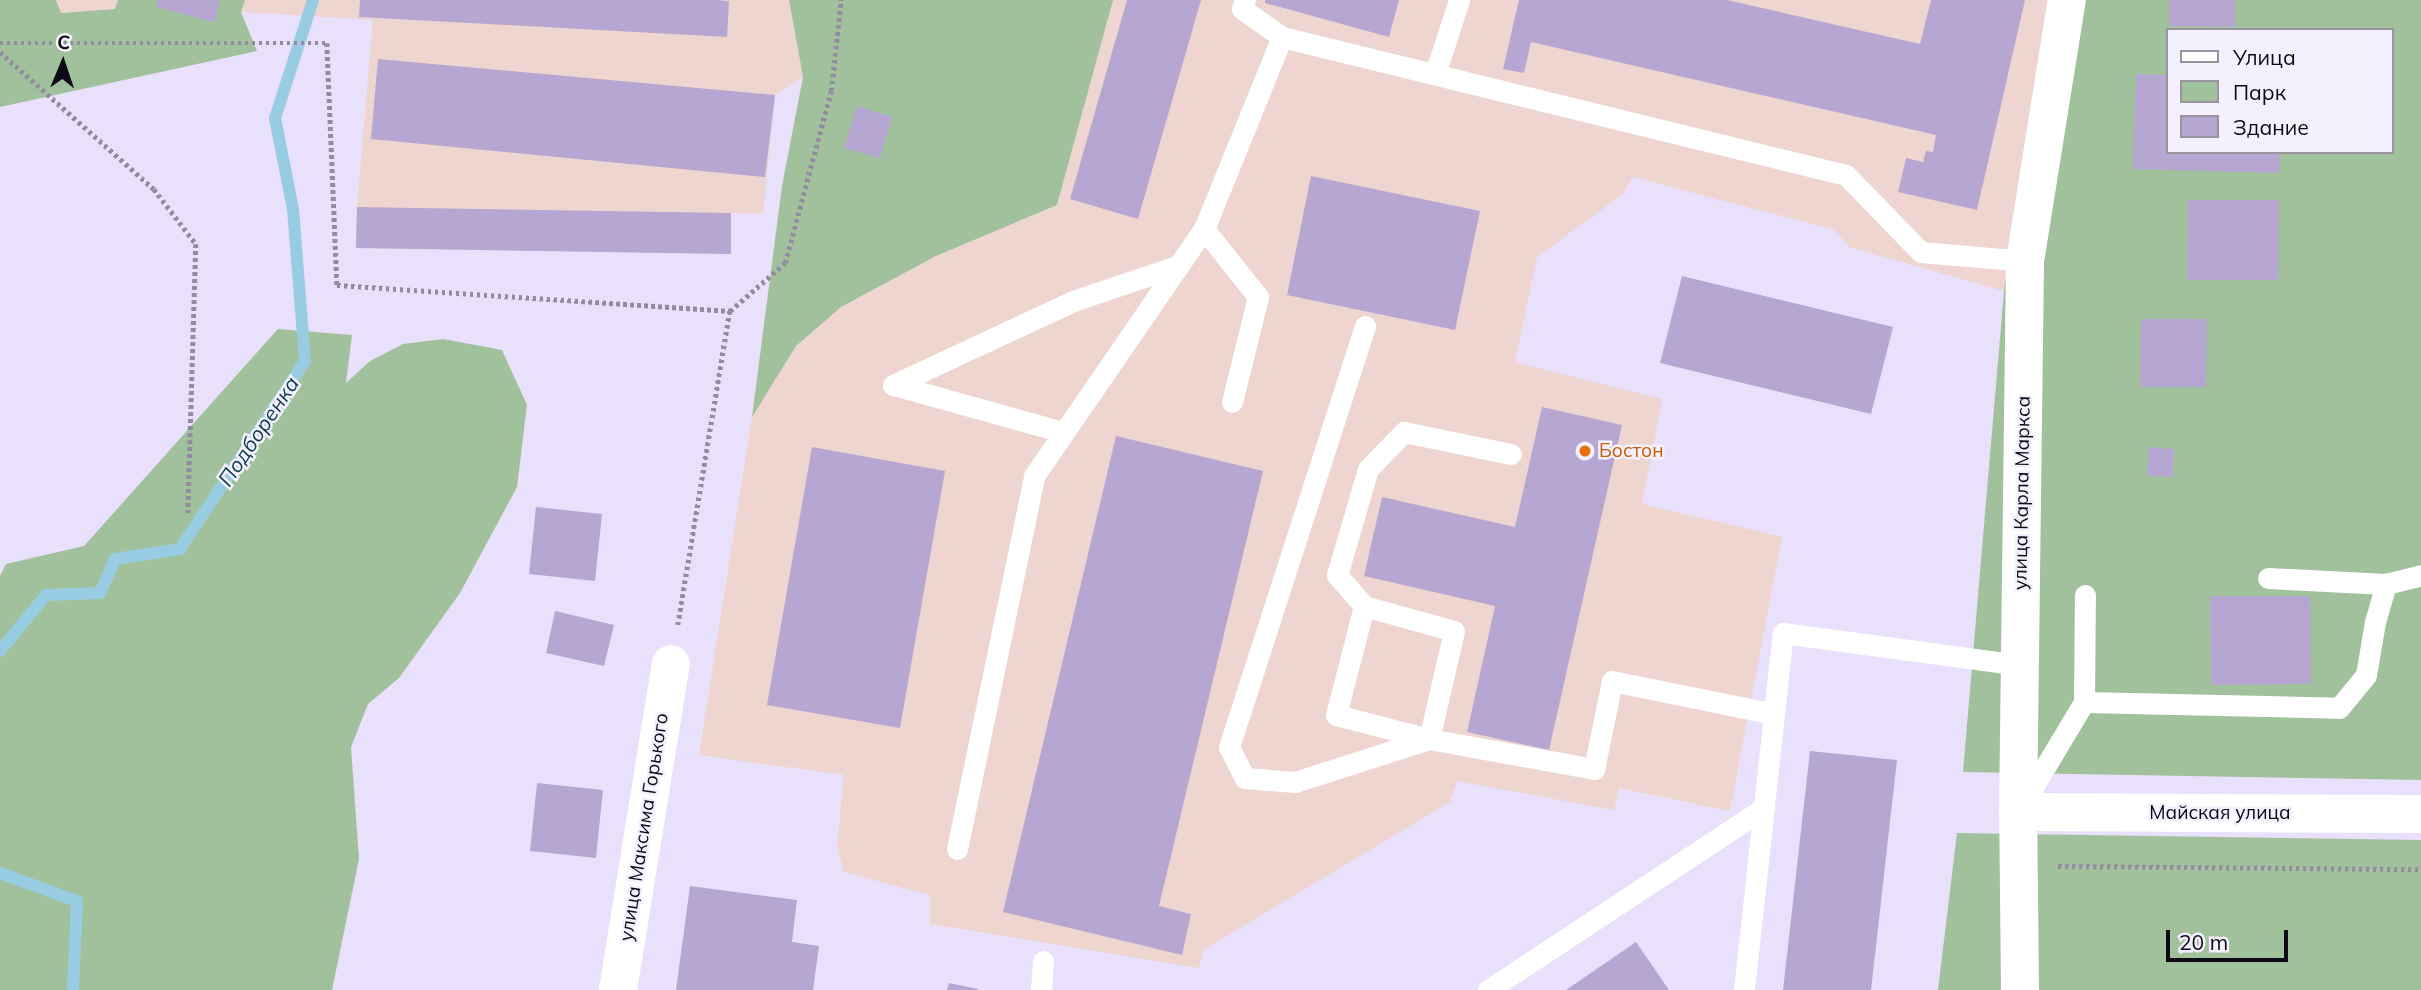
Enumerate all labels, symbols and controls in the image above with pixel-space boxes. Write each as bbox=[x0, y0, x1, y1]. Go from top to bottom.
north arrow bbox=[28, 28, 98, 98]
legend bbox=[2166, 28, 2393, 154]
text: С bbox=[57, 30, 71, 54]
text: Улица bbox=[2233, 44, 2296, 70]
text: Парк bbox=[2233, 79, 2286, 105]
text: Здание bbox=[2233, 114, 2309, 140]
water label: Подборенка bbox=[212, 371, 304, 491]
street label: улица Карла Маркса bbox=[2009, 396, 2035, 590]
place label: Бостон bbox=[1599, 440, 1664, 462]
marker: Бостон bbox=[1577, 443, 1593, 459]
street label: улица Максима Горького bbox=[615, 711, 673, 943]
street label: Майская улица bbox=[2149, 802, 2291, 824]
scale bar bbox=[2169, 916, 2292, 960]
text: 20 m bbox=[2179, 929, 2228, 955]

